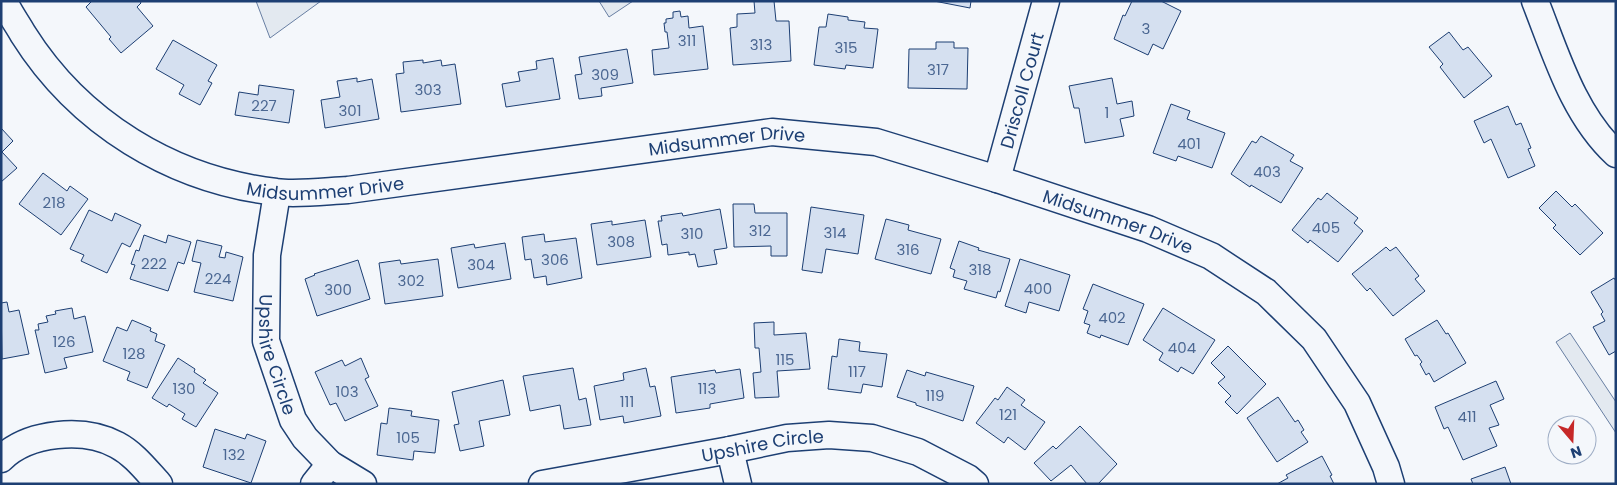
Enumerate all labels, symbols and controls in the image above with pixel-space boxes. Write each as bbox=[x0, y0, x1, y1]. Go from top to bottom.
house number: 3 bbox=[1142, 18, 1150, 39]
street label: Driscoll Court bbox=[993, 29, 1049, 151]
house number: 311 bbox=[678, 30, 696, 51]
house number: 313 bbox=[750, 34, 772, 55]
house number: 315 bbox=[834, 37, 858, 58]
house number: 317 bbox=[927, 59, 949, 80]
house number: 309 bbox=[591, 64, 619, 85]
house number: 303 bbox=[414, 79, 442, 100]
house number: 227 bbox=[251, 95, 277, 116]
house number: 301 bbox=[338, 100, 362, 121]
house number: 1 bbox=[1105, 102, 1109, 123]
street label: Midsummer Drive bbox=[647, 119, 806, 161]
house number: 401 bbox=[1177, 133, 1201, 154]
house number: 403 bbox=[1253, 161, 1281, 182]
street label: Midsummer Drive bbox=[245, 170, 405, 206]
street label: Midsummer Drive bbox=[1040, 183, 1197, 259]
house number: 218 bbox=[43, 192, 65, 213]
house number: 405 bbox=[1312, 217, 1340, 238]
house number: 312 bbox=[749, 220, 771, 241]
house number: 314 bbox=[823, 222, 847, 243]
house number: 310 bbox=[680, 223, 704, 244]
house number: 308 bbox=[607, 231, 635, 252]
house number: 316 bbox=[896, 239, 920, 260]
house number: 306 bbox=[541, 249, 569, 270]
house number: 222 bbox=[141, 253, 167, 274]
house number: 304 bbox=[467, 254, 495, 275]
house number: 318 bbox=[968, 259, 992, 280]
house number: 224 bbox=[205, 268, 231, 289]
house number: 302 bbox=[398, 270, 424, 291]
house number: 400 bbox=[1024, 278, 1052, 299]
house number: 300 bbox=[324, 279, 352, 300]
street label: Upshire Circle bbox=[254, 294, 303, 418]
house number: 402 bbox=[1098, 307, 1126, 328]
house number: 126 bbox=[53, 331, 75, 352]
house number: 404 bbox=[1168, 337, 1196, 358]
house number: 128 bbox=[123, 343, 145, 364]
house number: 115 bbox=[775, 349, 795, 370]
house number: 117 bbox=[848, 361, 866, 382]
house number: 130 bbox=[172, 378, 196, 399]
house number: 113 bbox=[698, 378, 716, 399]
house number: 103 bbox=[335, 381, 359, 402]
house number: 119 bbox=[925, 385, 945, 406]
house number: 111 bbox=[620, 391, 634, 412]
house number: 121 bbox=[999, 404, 1017, 425]
house number: 411 bbox=[1457, 406, 1477, 427]
north arrow bbox=[1547, 415, 1597, 465]
street label: Upshire Circle bbox=[699, 423, 825, 467]
house number: 105 bbox=[396, 427, 420, 448]
text: N bbox=[1568, 441, 1584, 463]
house number: 132 bbox=[223, 444, 245, 465]

